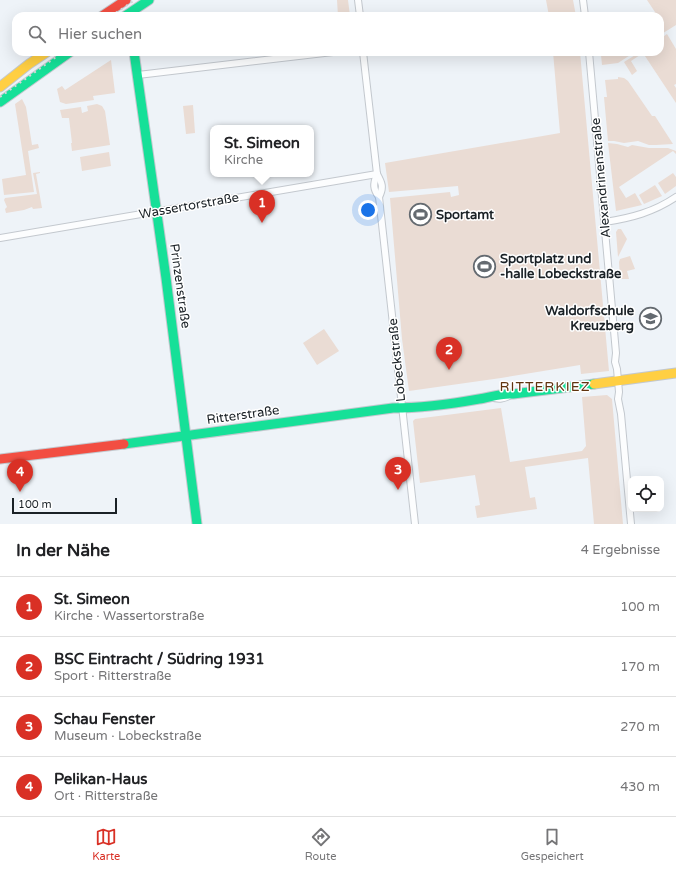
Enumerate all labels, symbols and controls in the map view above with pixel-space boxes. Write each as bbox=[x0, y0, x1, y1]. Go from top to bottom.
search box bbox=[12, 12, 664, 56]
icon: search bbox=[26, 23, 48, 45]
text: Hier suchen bbox=[58, 25, 142, 43]
street label: Alexandrinenstraße bbox=[588, 117, 614, 239]
popup bbox=[210, 125, 314, 177]
text: St. Simeon bbox=[224, 134, 300, 152]
text: Kirche bbox=[224, 152, 263, 168]
street label: Wassertorstraße bbox=[138, 189, 240, 223]
pin: 1 bbox=[249, 190, 275, 223]
your location bbox=[358, 200, 378, 220]
sports icon: Sportamt bbox=[408, 202, 434, 228]
place label: Sportamt bbox=[436, 207, 494, 223]
street label: Prinzenstraße bbox=[166, 243, 194, 329]
place label: Sportplatz und -halle Lobeckstraße bbox=[500, 251, 622, 282]
sports icon: Sportplatz und -halle Lobeckstraße bbox=[471, 253, 497, 279]
place label: Waldorfschule Kreuzberg bbox=[545, 303, 635, 334]
school or university icon: Waldorfschule Kreuzberg bbox=[637, 305, 663, 331]
street label: Lobeckstraße bbox=[385, 318, 409, 402]
pin: 2 bbox=[436, 337, 462, 370]
district label: RITTERKIEZ bbox=[499, 378, 591, 395]
street label: Ritterstraße bbox=[206, 402, 280, 428]
pin: 3 bbox=[385, 457, 411, 490]
pin: 4 bbox=[7, 459, 33, 492]
map controls bbox=[628, 476, 664, 512]
button: locate bbox=[628, 476, 664, 512]
scale bar bbox=[12, 496, 117, 515]
text: 100 m bbox=[18, 498, 52, 511]
text: In der Nähe bbox=[16, 540, 110, 561]
text: 4 Ergebnisse bbox=[581, 542, 660, 558]
text: St. Simeon bbox=[54, 590, 130, 608]
text: 1 bbox=[25, 599, 33, 615]
text: 100 m bbox=[620, 599, 660, 615]
text: Kirche · Wassertorstraße bbox=[54, 608, 204, 624]
text: BSC Eintracht / Südring 1931 bbox=[54, 650, 265, 668]
text: 2 bbox=[25, 659, 33, 675]
text: 170 m bbox=[620, 659, 660, 675]
text: Sport · Ritterstraße bbox=[54, 668, 171, 684]
text: Schau Fenster bbox=[54, 710, 155, 728]
text: 3 bbox=[25, 719, 33, 735]
text: 270 m bbox=[620, 719, 660, 735]
text: Museum · Lobeckstraße bbox=[54, 728, 202, 744]
text: Pelikan-Haus bbox=[54, 770, 148, 788]
text: 4 bbox=[25, 779, 33, 795]
text: 430 m bbox=[620, 779, 660, 795]
text: Ort · Ritterstraße bbox=[54, 788, 158, 804]
tab: Karte bbox=[92, 826, 120, 863]
tab: Route bbox=[305, 826, 336, 863]
tab: Gespeichert bbox=[521, 826, 584, 863]

